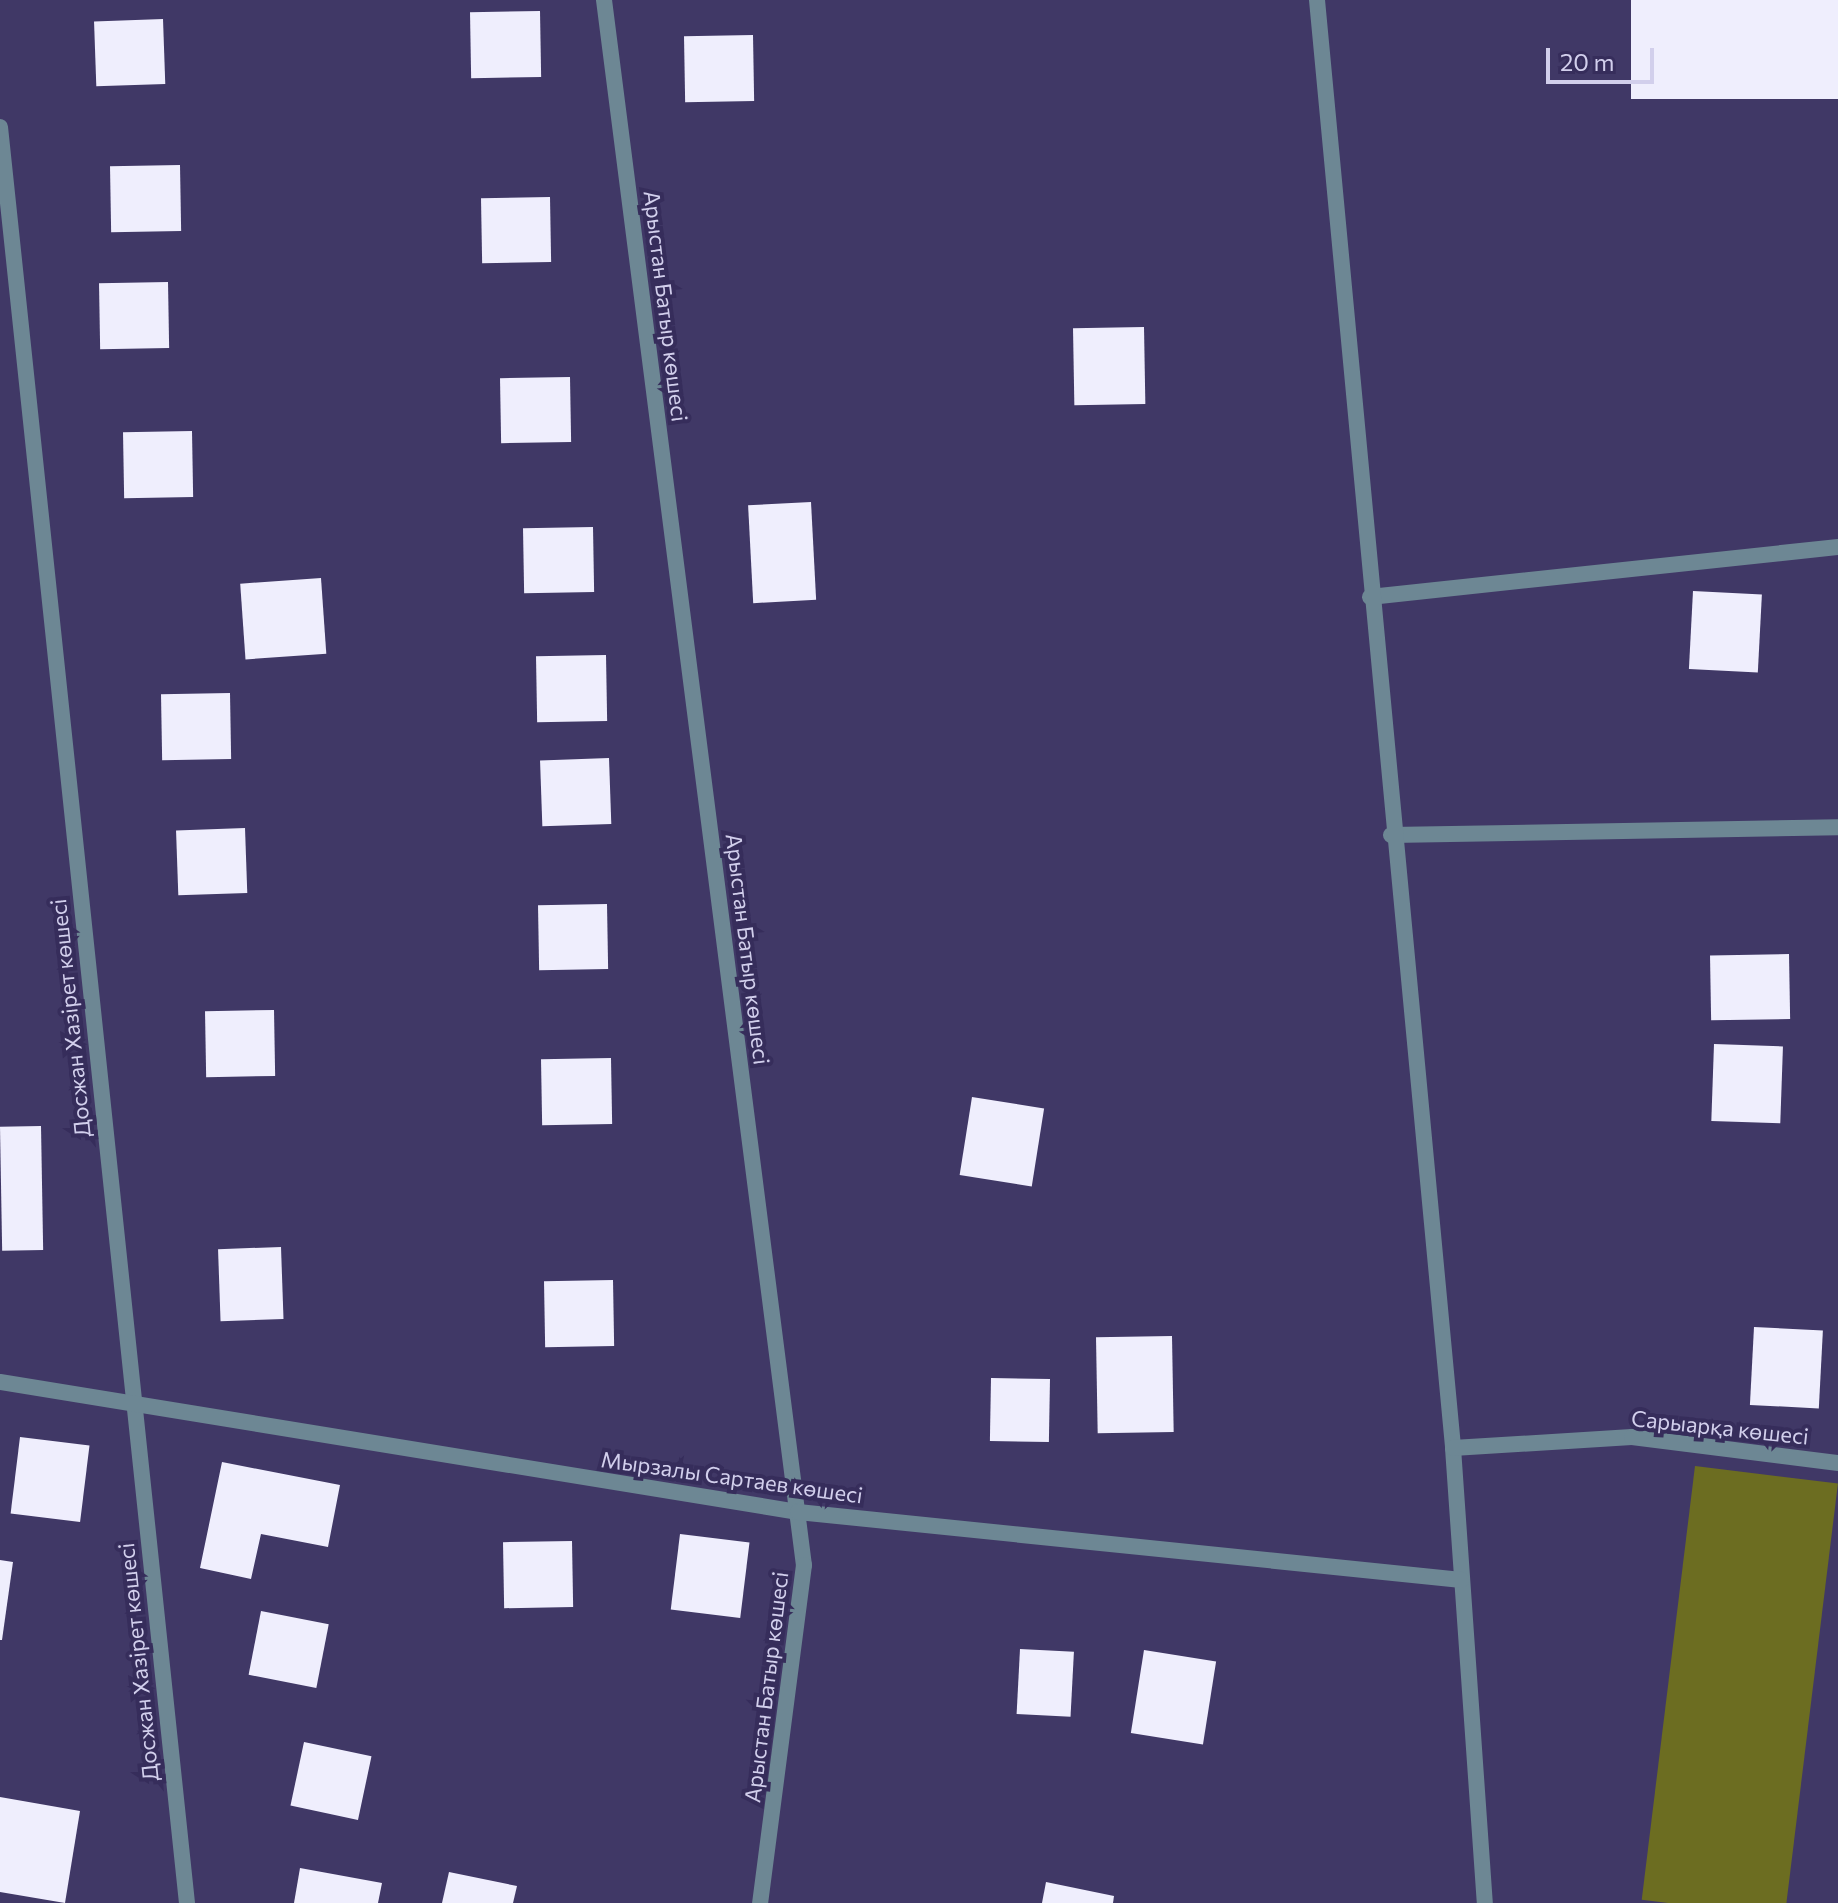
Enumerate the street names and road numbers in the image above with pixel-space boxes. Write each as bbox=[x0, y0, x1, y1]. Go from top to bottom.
street label: Арыстан Батыр көшесі bbox=[639, 189, 693, 423]
street label: Арыстан Батыр көшесі bbox=[721, 832, 775, 1066]
street label: Досжан Хазірет көшесі bbox=[44, 898, 96, 1138]
street label: Сарыарқа көшесі bbox=[1630, 1405, 1810, 1449]
street label: Мырзалы Сартаев көшесі bbox=[599, 1446, 865, 1508]
street label: Досжан Хазірет көшесі bbox=[112, 1542, 164, 1782]
street label: Арыстан Батыр көшесі bbox=[739, 1570, 793, 1804]

